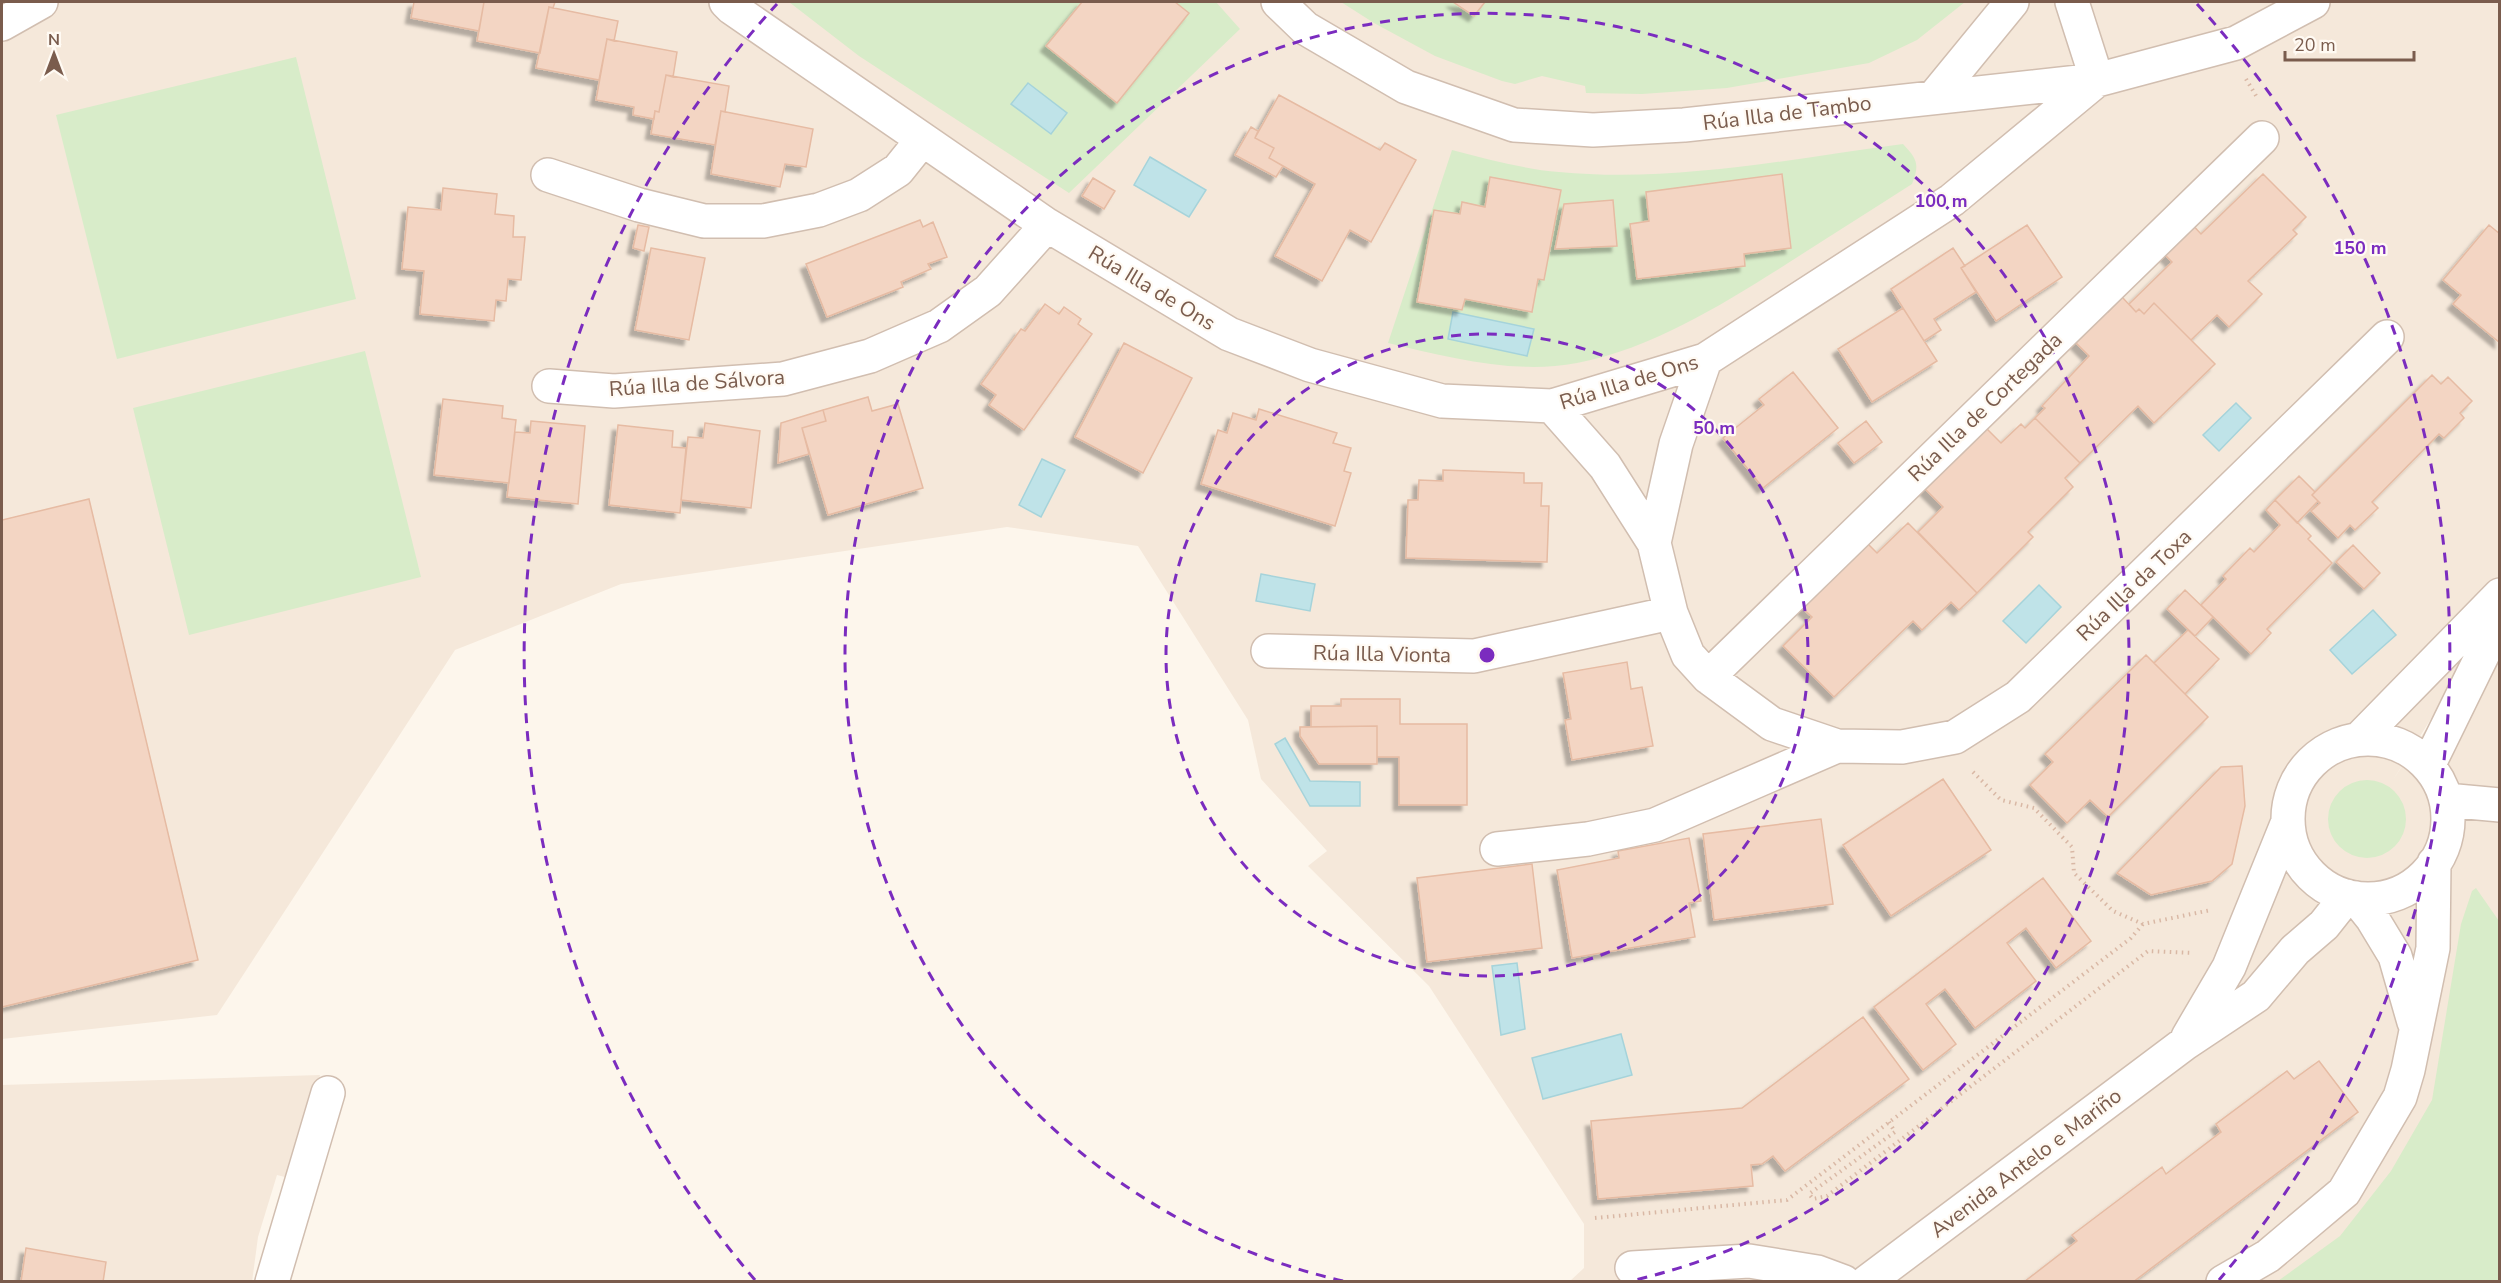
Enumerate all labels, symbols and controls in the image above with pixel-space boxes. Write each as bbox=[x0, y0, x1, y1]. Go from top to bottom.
north arrow bbox=[24, 24, 84, 84]
scale bar bbox=[2285, 24, 2414, 62]
text: N bbox=[48, 29, 60, 51]
text: 20 m bbox=[2294, 33, 2336, 57]
street label: Rúa Illa de Tambo bbox=[1701, 89, 1873, 137]
text: 100 m bbox=[1914, 189, 1968, 213]
text: 150 m bbox=[2333, 236, 2387, 260]
street label: Rúa Illa de Ons bbox=[1083, 239, 1221, 337]
street label: Rúa Illa de Cortegada bbox=[1902, 326, 2068, 488]
street label: Rúa Illa de Ons bbox=[1556, 348, 1702, 416]
street label: Rúa Illa de Sálvora bbox=[608, 363, 786, 403]
text: 50 m bbox=[1693, 416, 1735, 440]
street label: Rúa Illa da Toxa bbox=[2070, 523, 2198, 647]
street label: Rúa Illa Vionta bbox=[1313, 639, 1451, 669]
centre of rings bbox=[1477, 645, 1497, 665]
street label: Avenida Antelo e Mariño bbox=[1925, 1082, 2127, 1244]

